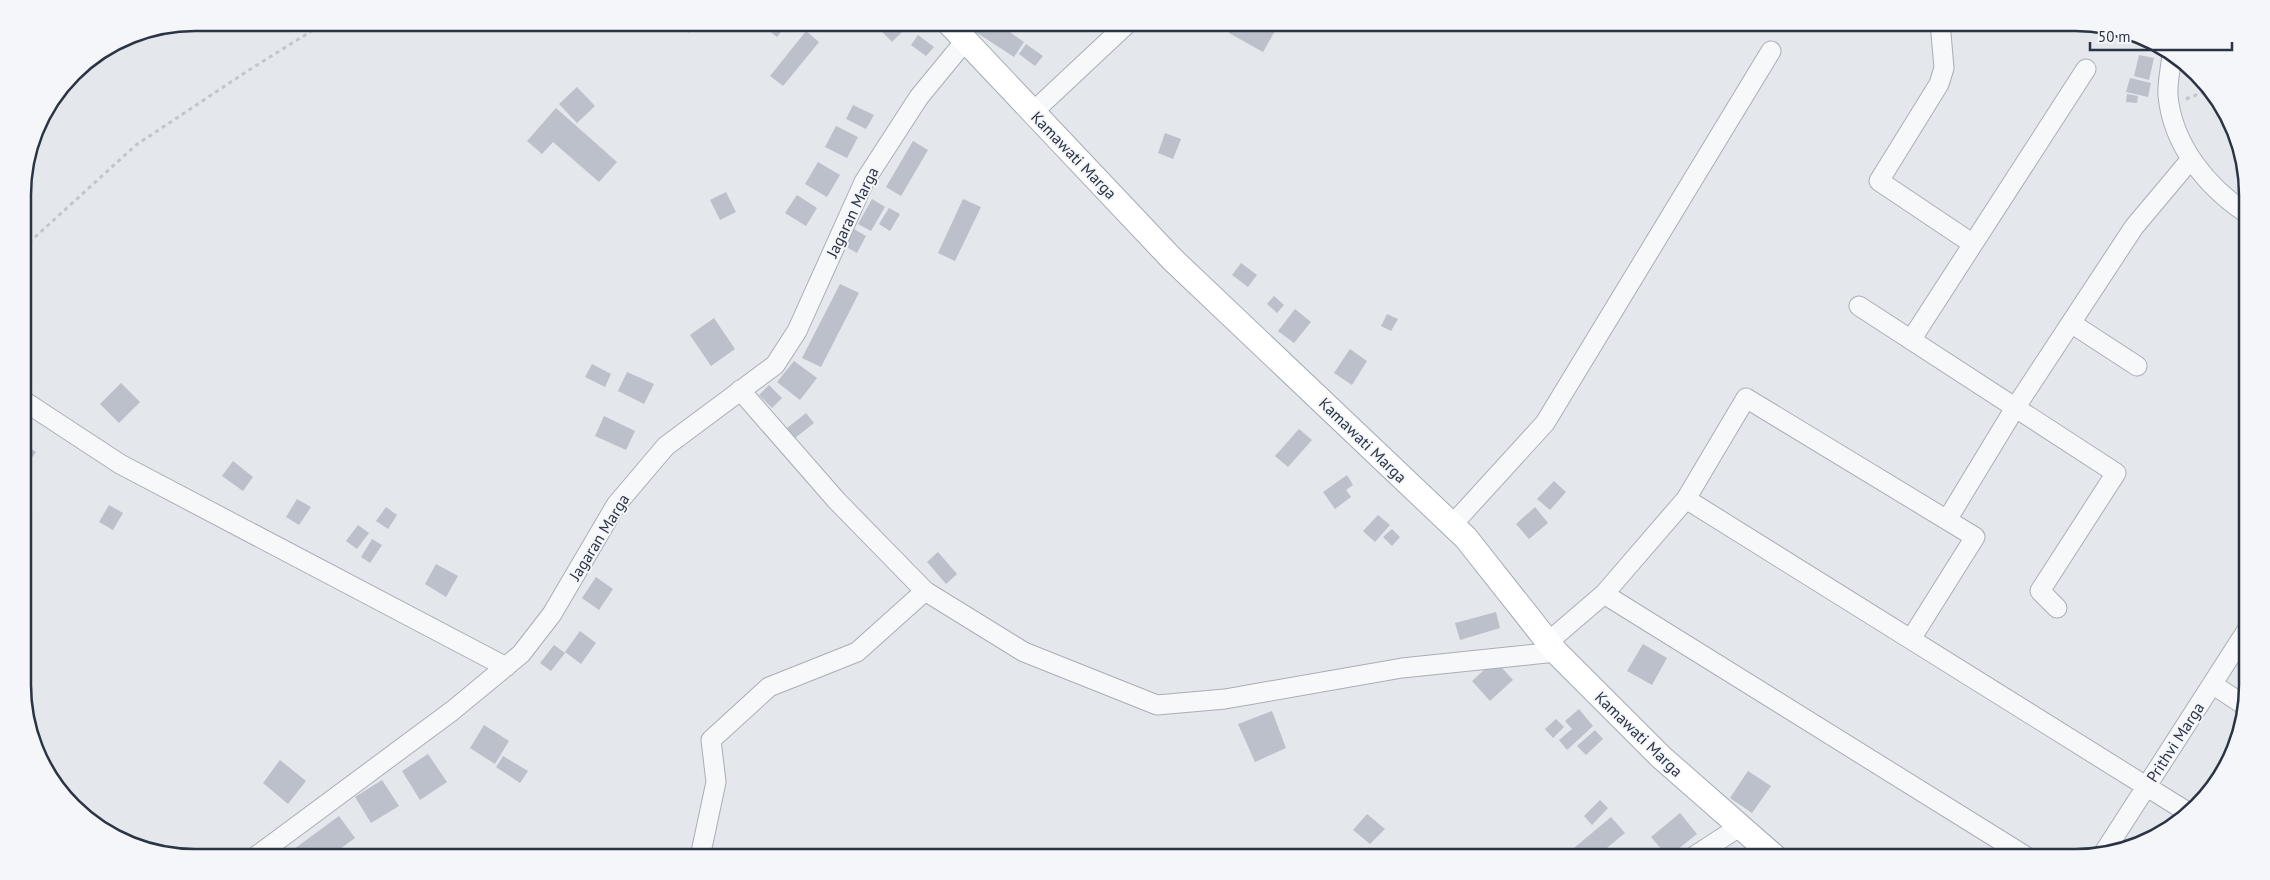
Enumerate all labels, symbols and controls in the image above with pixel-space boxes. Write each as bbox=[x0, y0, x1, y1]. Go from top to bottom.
scale bar bbox=[2090, 20, 2232, 52]
text: 50 m bbox=[2098, 27, 2131, 46]
street label: Kamawati Marga bbox=[1027, 107, 1121, 203]
street label: Jagaran Marga bbox=[821, 164, 882, 261]
street label: Kamawati Marga bbox=[1315, 393, 1411, 487]
street label: Jagaran Marga bbox=[564, 490, 633, 585]
street label: Kamawati Marga bbox=[1591, 687, 1687, 781]
street label: Prithvi Marga bbox=[2142, 698, 2208, 786]

